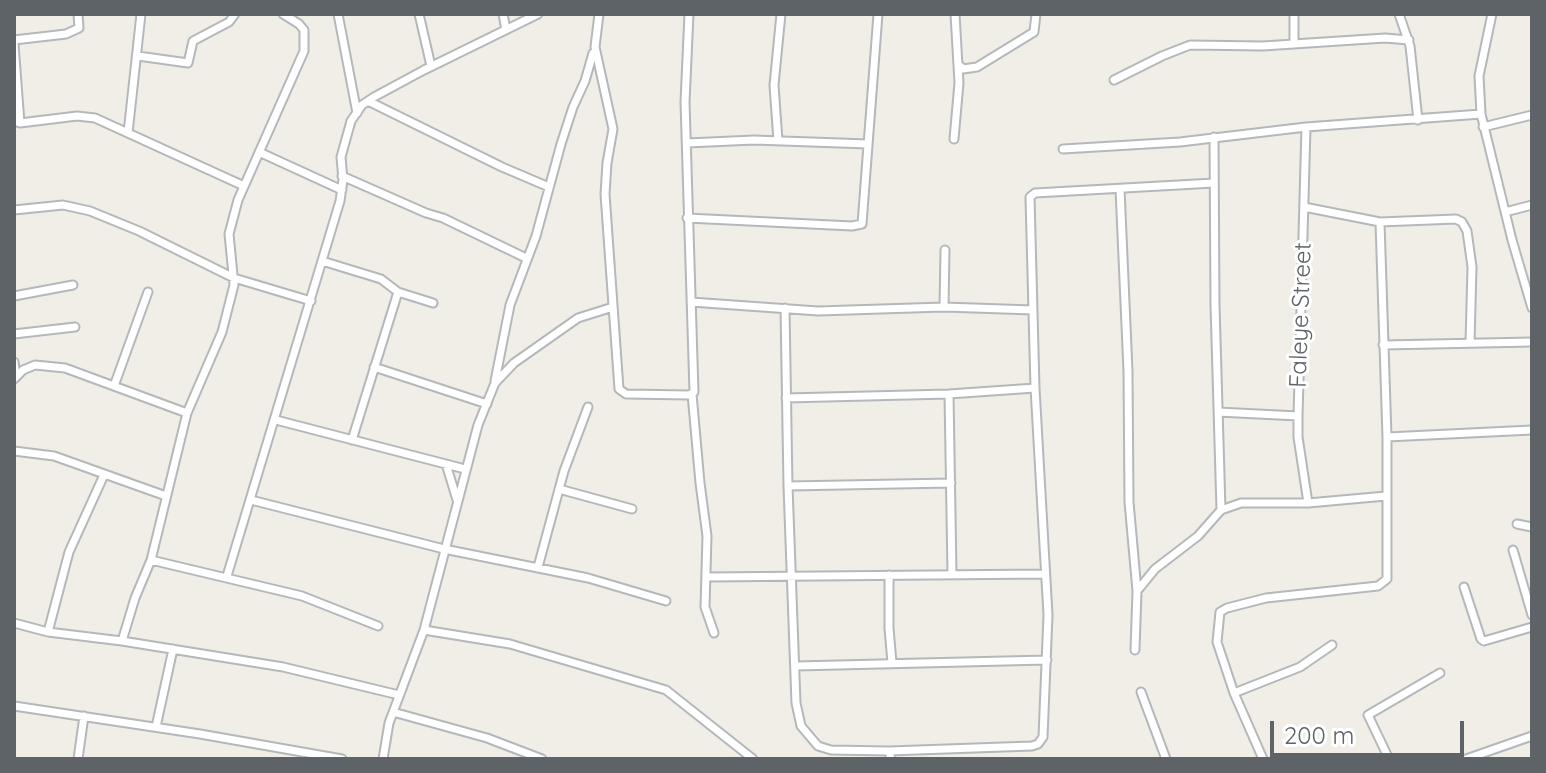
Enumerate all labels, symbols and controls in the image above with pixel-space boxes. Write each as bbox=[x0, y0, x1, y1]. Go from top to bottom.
street label: Faleye Street bbox=[1284, 242, 1318, 388]
scale bar bbox=[1274, 705, 1468, 755]
text: 200 m bbox=[1284, 720, 1354, 750]

